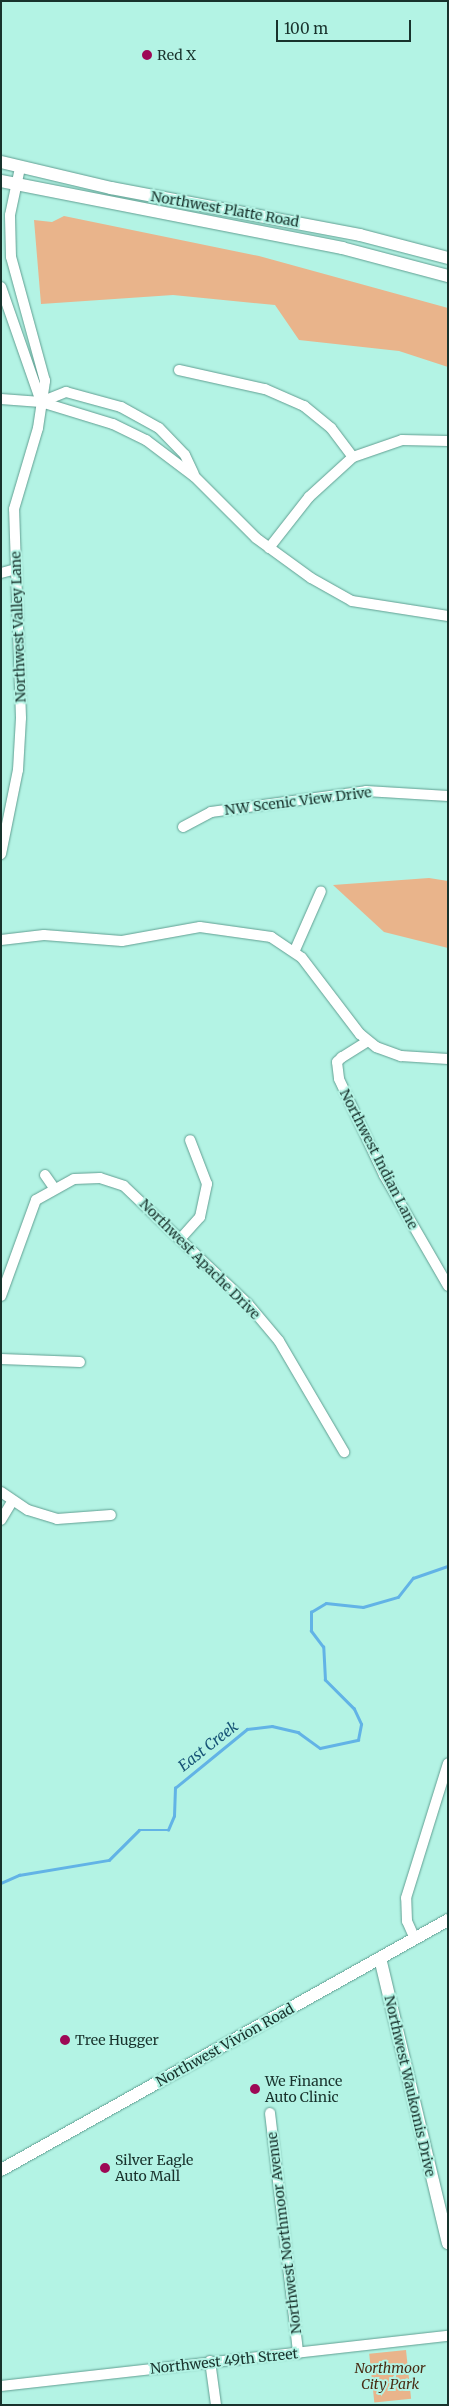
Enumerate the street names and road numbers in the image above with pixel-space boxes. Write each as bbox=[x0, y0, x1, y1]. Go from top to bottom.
street label: Northwest Platte Road bbox=[150, 188, 300, 230]
street label: Northwest Valley Lane bbox=[7, 551, 29, 703]
street label: NW Scenic View Drive bbox=[223, 784, 373, 818]
street label: Northwest Indian Lane bbox=[336, 1086, 422, 1232]
street label: Northwest Apache Drive bbox=[136, 1195, 264, 1323]
street label: Northwest Waukomis Drive bbox=[381, 1994, 439, 2178]
street label: Northwest Vivion Road bbox=[153, 2000, 297, 2090]
street label: Northwest Northmoor Avenue bbox=[263, 2131, 305, 2335]
street label: Northwest 49th Street bbox=[149, 2345, 299, 2377]

